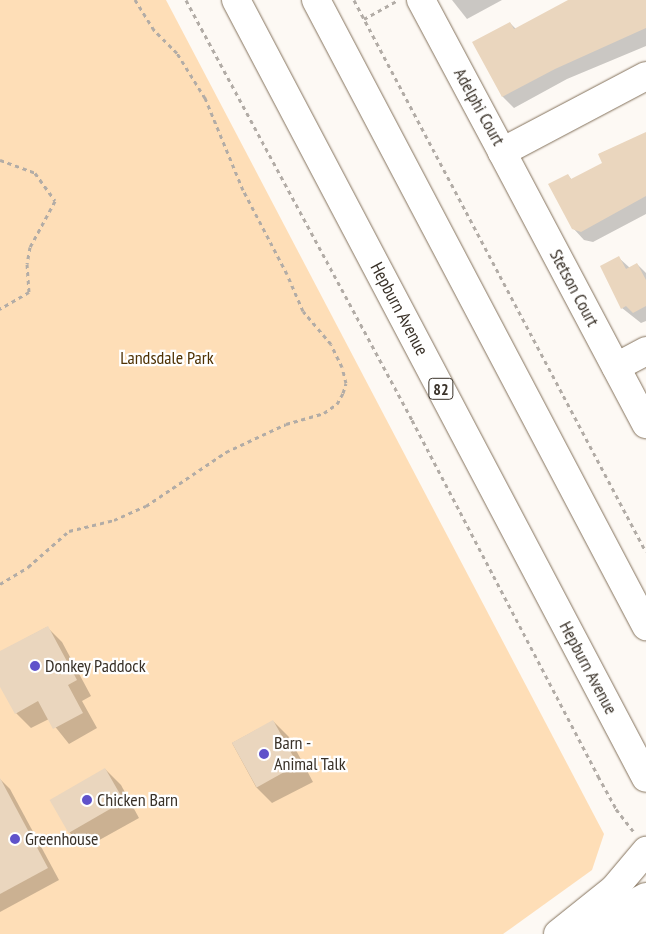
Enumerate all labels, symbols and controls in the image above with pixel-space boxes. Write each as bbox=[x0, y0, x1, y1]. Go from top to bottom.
street label: Adelphi Court bbox=[449, 65, 509, 149]
street label: Stetson Court bbox=[545, 246, 603, 330]
street label: Hepburn Avenue bbox=[365, 259, 433, 359]
park label: Landsdale Park bbox=[120, 347, 214, 369]
road number: 82 bbox=[427, 376, 455, 402]
street label: Hepburn Avenue bbox=[554, 618, 622, 718]
place label: Donkey Paddock bbox=[45, 655, 146, 677]
marker: Donkey Paddock bbox=[29, 660, 41, 672]
place label: Barn - Animal Talk bbox=[274, 733, 346, 776]
marker: Barn - Animal Talk bbox=[258, 748, 270, 760]
place label: Chicken Barn bbox=[97, 789, 178, 811]
marker: Chicken Barn bbox=[81, 794, 93, 806]
place label: Greenhouse bbox=[25, 828, 98, 850]
marker: Greenhouse bbox=[9, 833, 21, 845]

